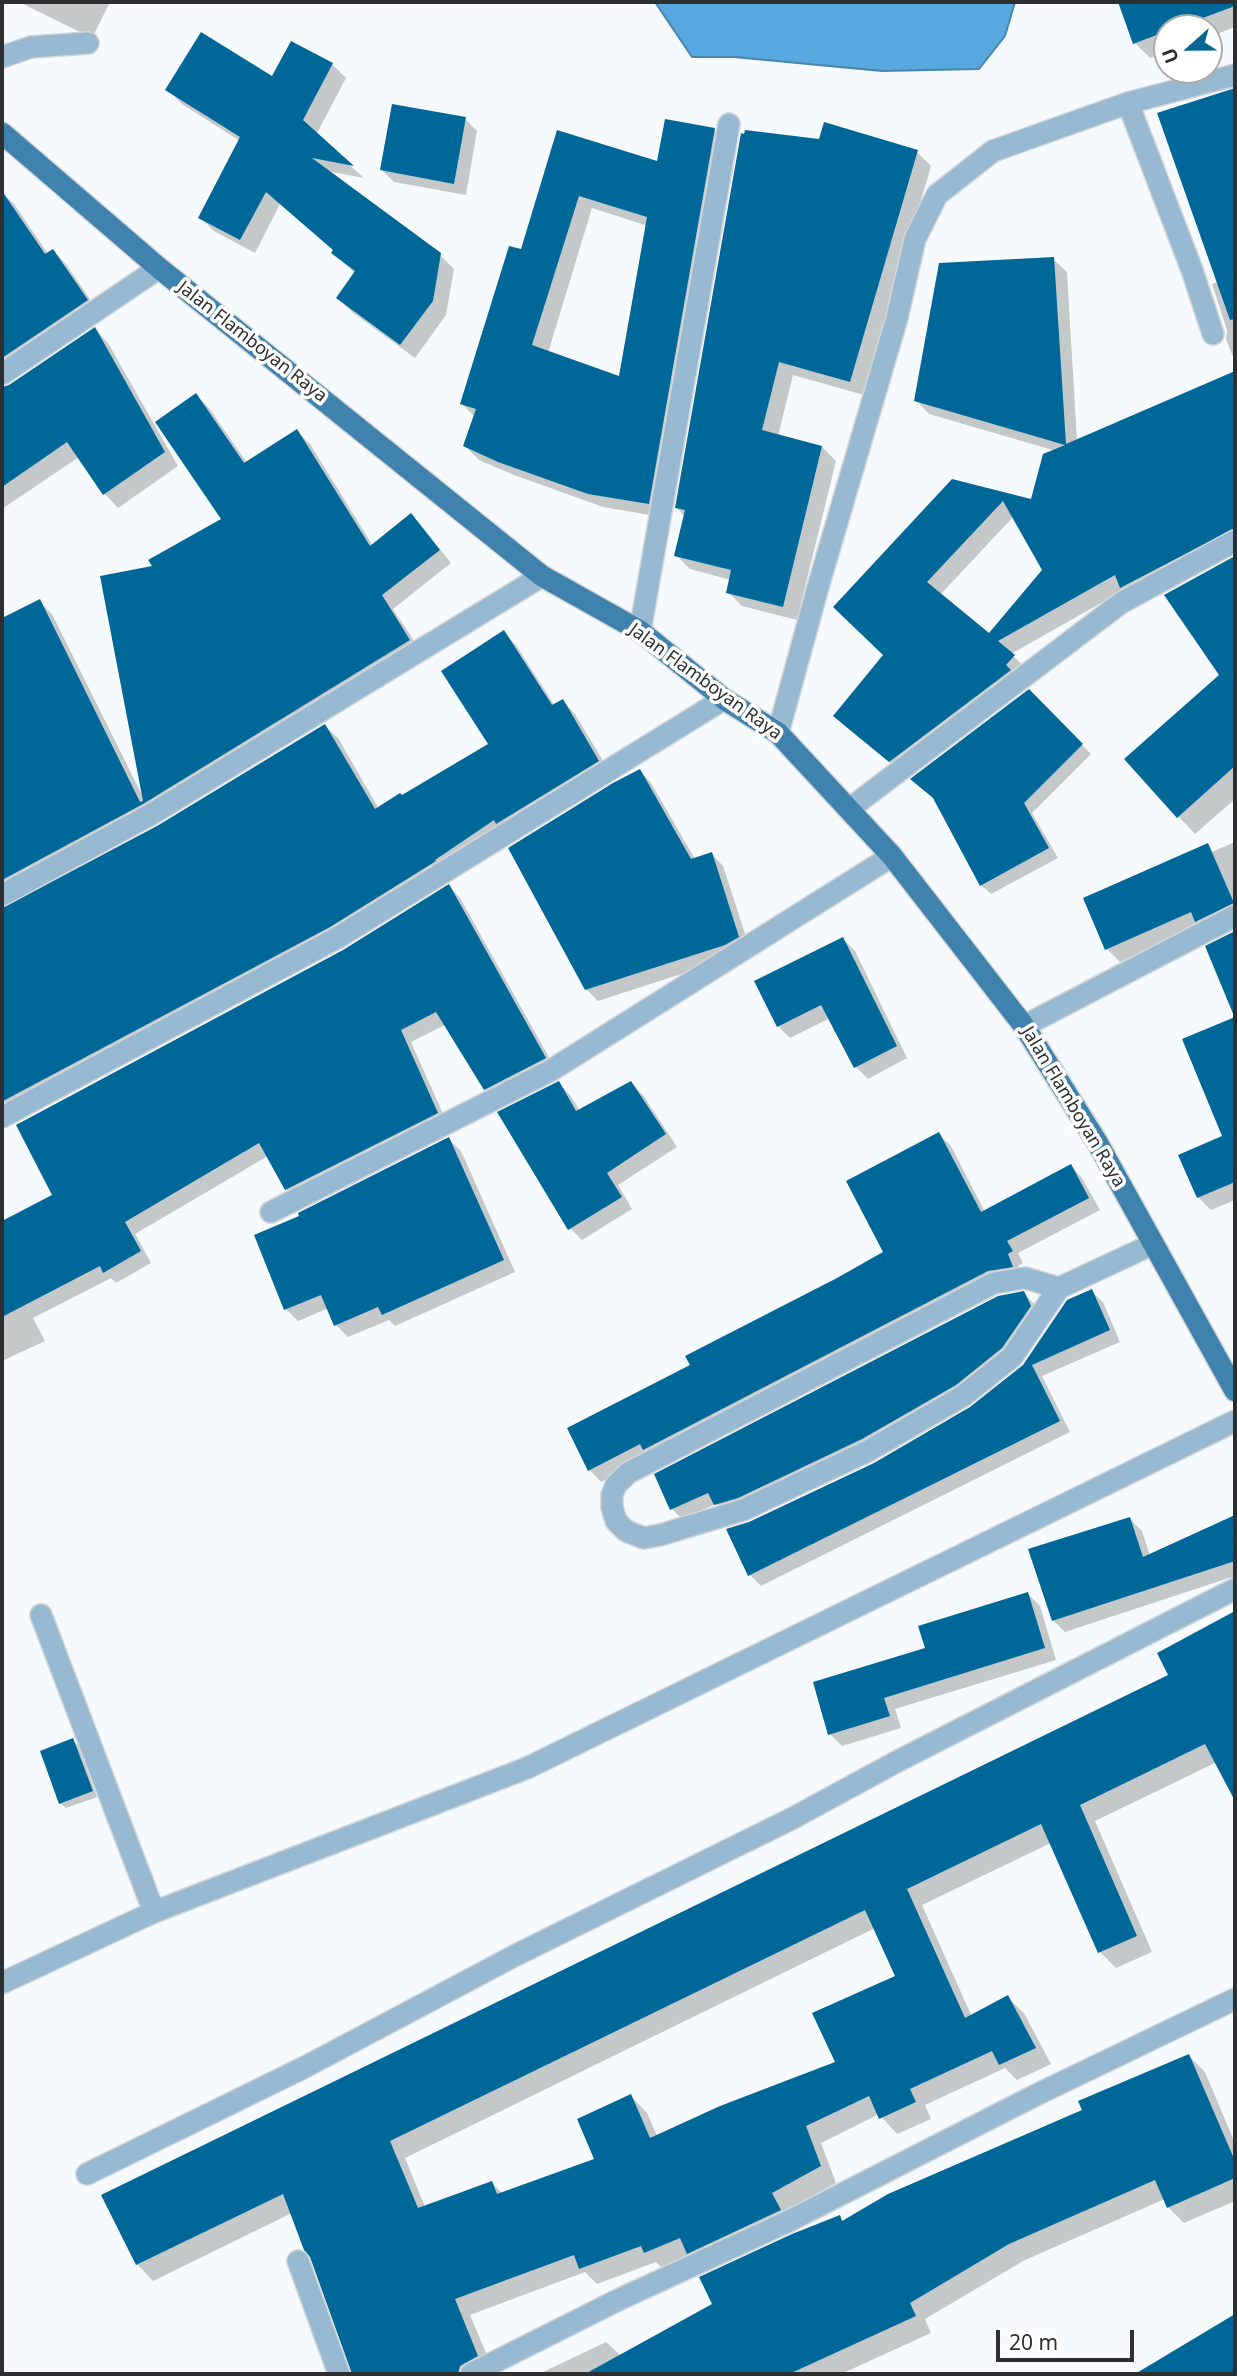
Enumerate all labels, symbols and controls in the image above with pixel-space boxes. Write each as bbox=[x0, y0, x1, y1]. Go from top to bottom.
north arrow bbox=[1153, 14, 1223, 84]
text: U bbox=[1156, 44, 1185, 67]
street label: Jalan Flamboyan Raya bbox=[173, 277, 331, 407]
street label: Jalan Flamboyan Raya bbox=[624, 619, 786, 745]
street label: Jalan Flamboyan Raya bbox=[1016, 1023, 1130, 1191]
scale bar bbox=[999, 2316, 1137, 2360]
text: 20 m bbox=[1009, 2328, 1058, 2356]

